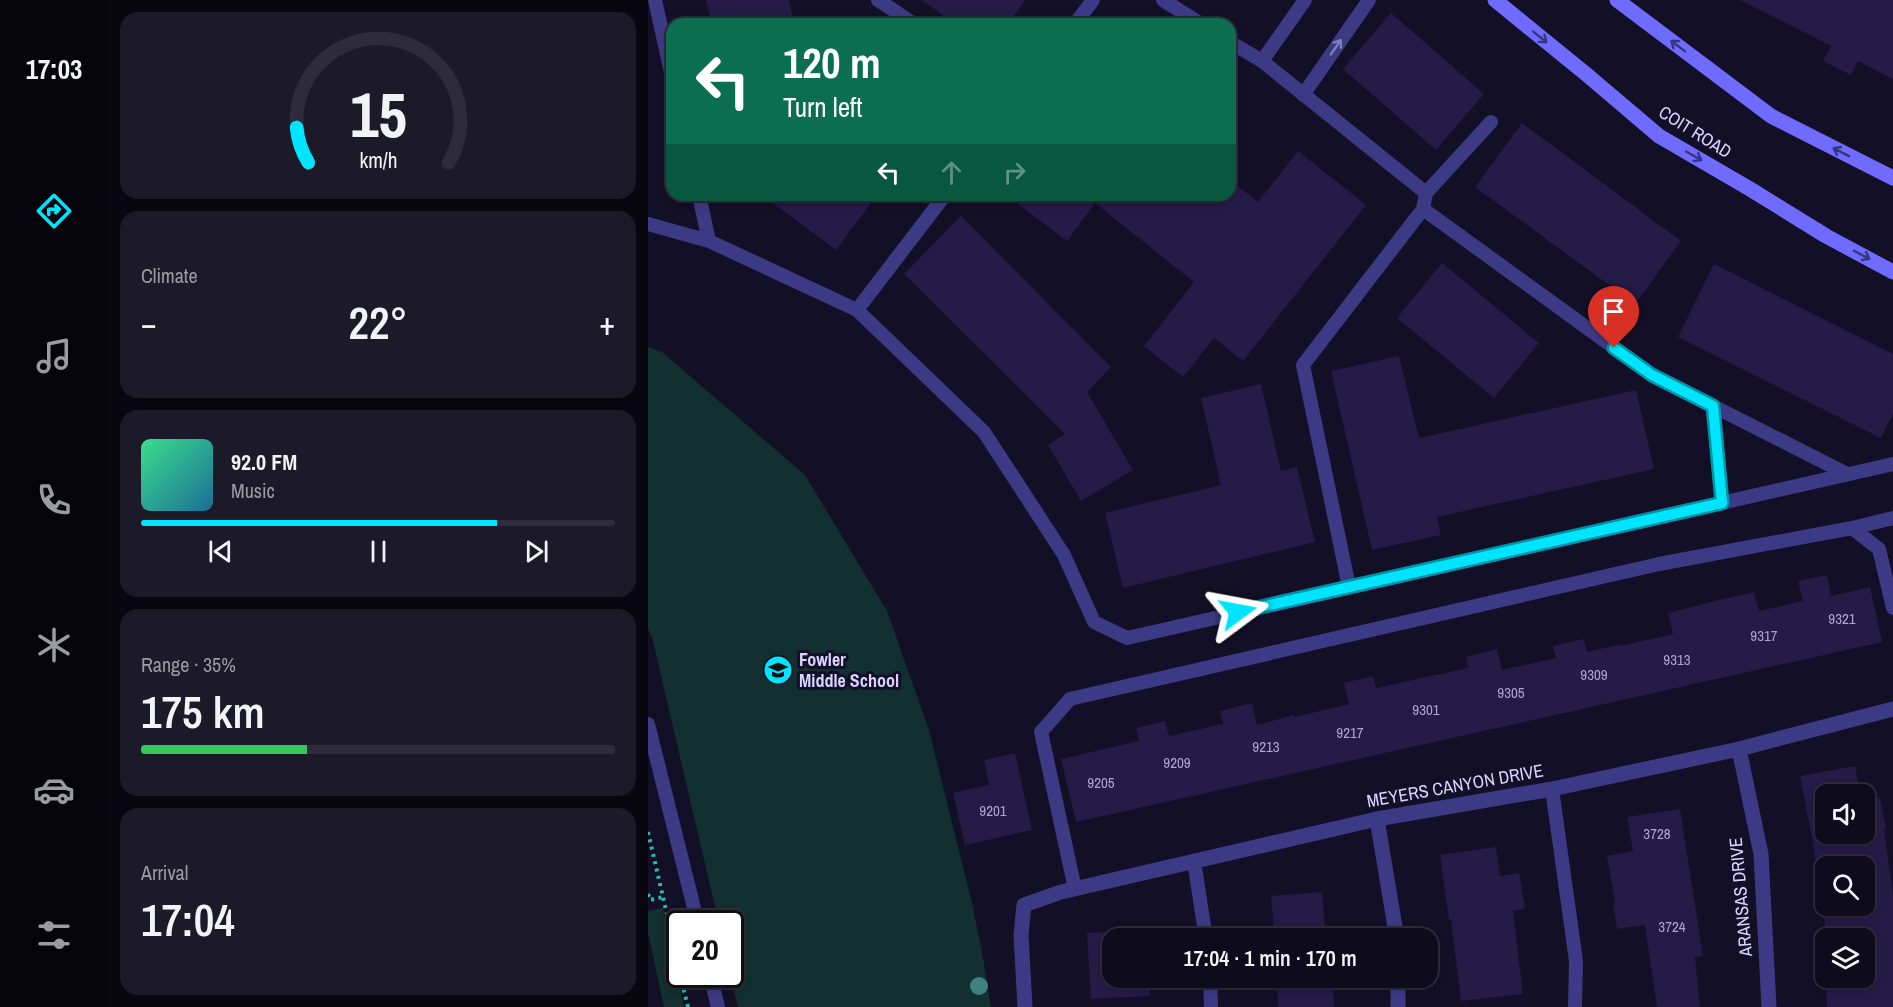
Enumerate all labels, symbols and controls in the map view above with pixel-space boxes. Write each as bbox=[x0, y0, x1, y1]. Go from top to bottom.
one-way arrow bbox=[1532, 30, 1548, 43]
text: 120 m bbox=[783, 35, 881, 91]
one-way arrow bbox=[1330, 40, 1342, 56]
one-way arrow bbox=[1670, 40, 1686, 53]
icon: left bbox=[684, 42, 762, 120]
text: 17:03 bbox=[26, 51, 82, 87]
text: 15 bbox=[350, 72, 406, 156]
text: Turn left bbox=[783, 89, 862, 125]
street label: COIT ROAD bbox=[1654, 99, 1737, 164]
text: km/h bbox=[359, 146, 397, 175]
one-way arrow bbox=[1833, 146, 1850, 158]
one-way arrow bbox=[1685, 151, 1702, 163]
icon: left bbox=[872, 156, 905, 189]
icon: ahead bbox=[935, 156, 968, 189]
icon: right bbox=[998, 156, 1031, 189]
icon: directions bbox=[33, 190, 75, 232]
one-way arrow bbox=[1852, 250, 1870, 261]
text: Climate bbox=[141, 262, 198, 289]
pin bbox=[1588, 286, 1639, 348]
text: 22° bbox=[348, 292, 408, 353]
icon: arrive bbox=[1597, 295, 1630, 328]
text: − bbox=[141, 301, 157, 345]
text: + bbox=[599, 301, 615, 345]
icon: music bbox=[33, 335, 75, 377]
text: 92.0 FM bbox=[231, 447, 297, 477]
text: Music bbox=[231, 477, 275, 504]
icon: phone bbox=[33, 479, 75, 521]
icon: previous bbox=[204, 535, 237, 568]
icon: pause bbox=[362, 535, 395, 568]
icon: next bbox=[520, 535, 553, 568]
position arrow bbox=[1206, 580, 1270, 644]
house number: 9321 bbox=[1828, 608, 1856, 629]
icon: climate bbox=[33, 624, 75, 666]
house number: 9317 bbox=[1750, 625, 1778, 646]
place label: Fowler Middle School bbox=[799, 647, 899, 693]
house number: 9313 bbox=[1663, 649, 1691, 670]
text: Range · 35% bbox=[141, 651, 236, 678]
school or university icon: Fowler Middle School bbox=[762, 654, 794, 686]
house number: 9309 bbox=[1580, 664, 1608, 685]
text: 175 km bbox=[141, 681, 265, 742]
house number: 9305 bbox=[1497, 682, 1525, 703]
house number: 9301 bbox=[1412, 699, 1440, 720]
house number: 9217 bbox=[1336, 722, 1364, 743]
house number: 9213 bbox=[1252, 736, 1280, 757]
house number: 9209 bbox=[1163, 752, 1191, 773]
street label: MEYERS CANYON DRIVE bbox=[1365, 758, 1545, 813]
icon: car bbox=[33, 769, 75, 811]
house number: 9205 bbox=[1087, 772, 1115, 793]
map controls bbox=[1815, 784, 1875, 988]
button: sound bbox=[1815, 784, 1875, 844]
house number: 9201 bbox=[979, 800, 1007, 821]
house number: 3728 bbox=[1643, 823, 1671, 844]
street label: ARANSAS DRIVE bbox=[1723, 836, 1758, 959]
button: search bbox=[1815, 856, 1875, 916]
text: Arrival bbox=[141, 859, 188, 886]
text: 17:04 bbox=[141, 889, 235, 950]
speed limit sign: 20 bbox=[666, 910, 744, 988]
icon: filters bbox=[33, 914, 75, 956]
house number: 3724 bbox=[1658, 916, 1686, 937]
button: layers bbox=[1815, 928, 1875, 988]
text: 17:04 · 1 min · 170 m bbox=[1183, 943, 1357, 973]

